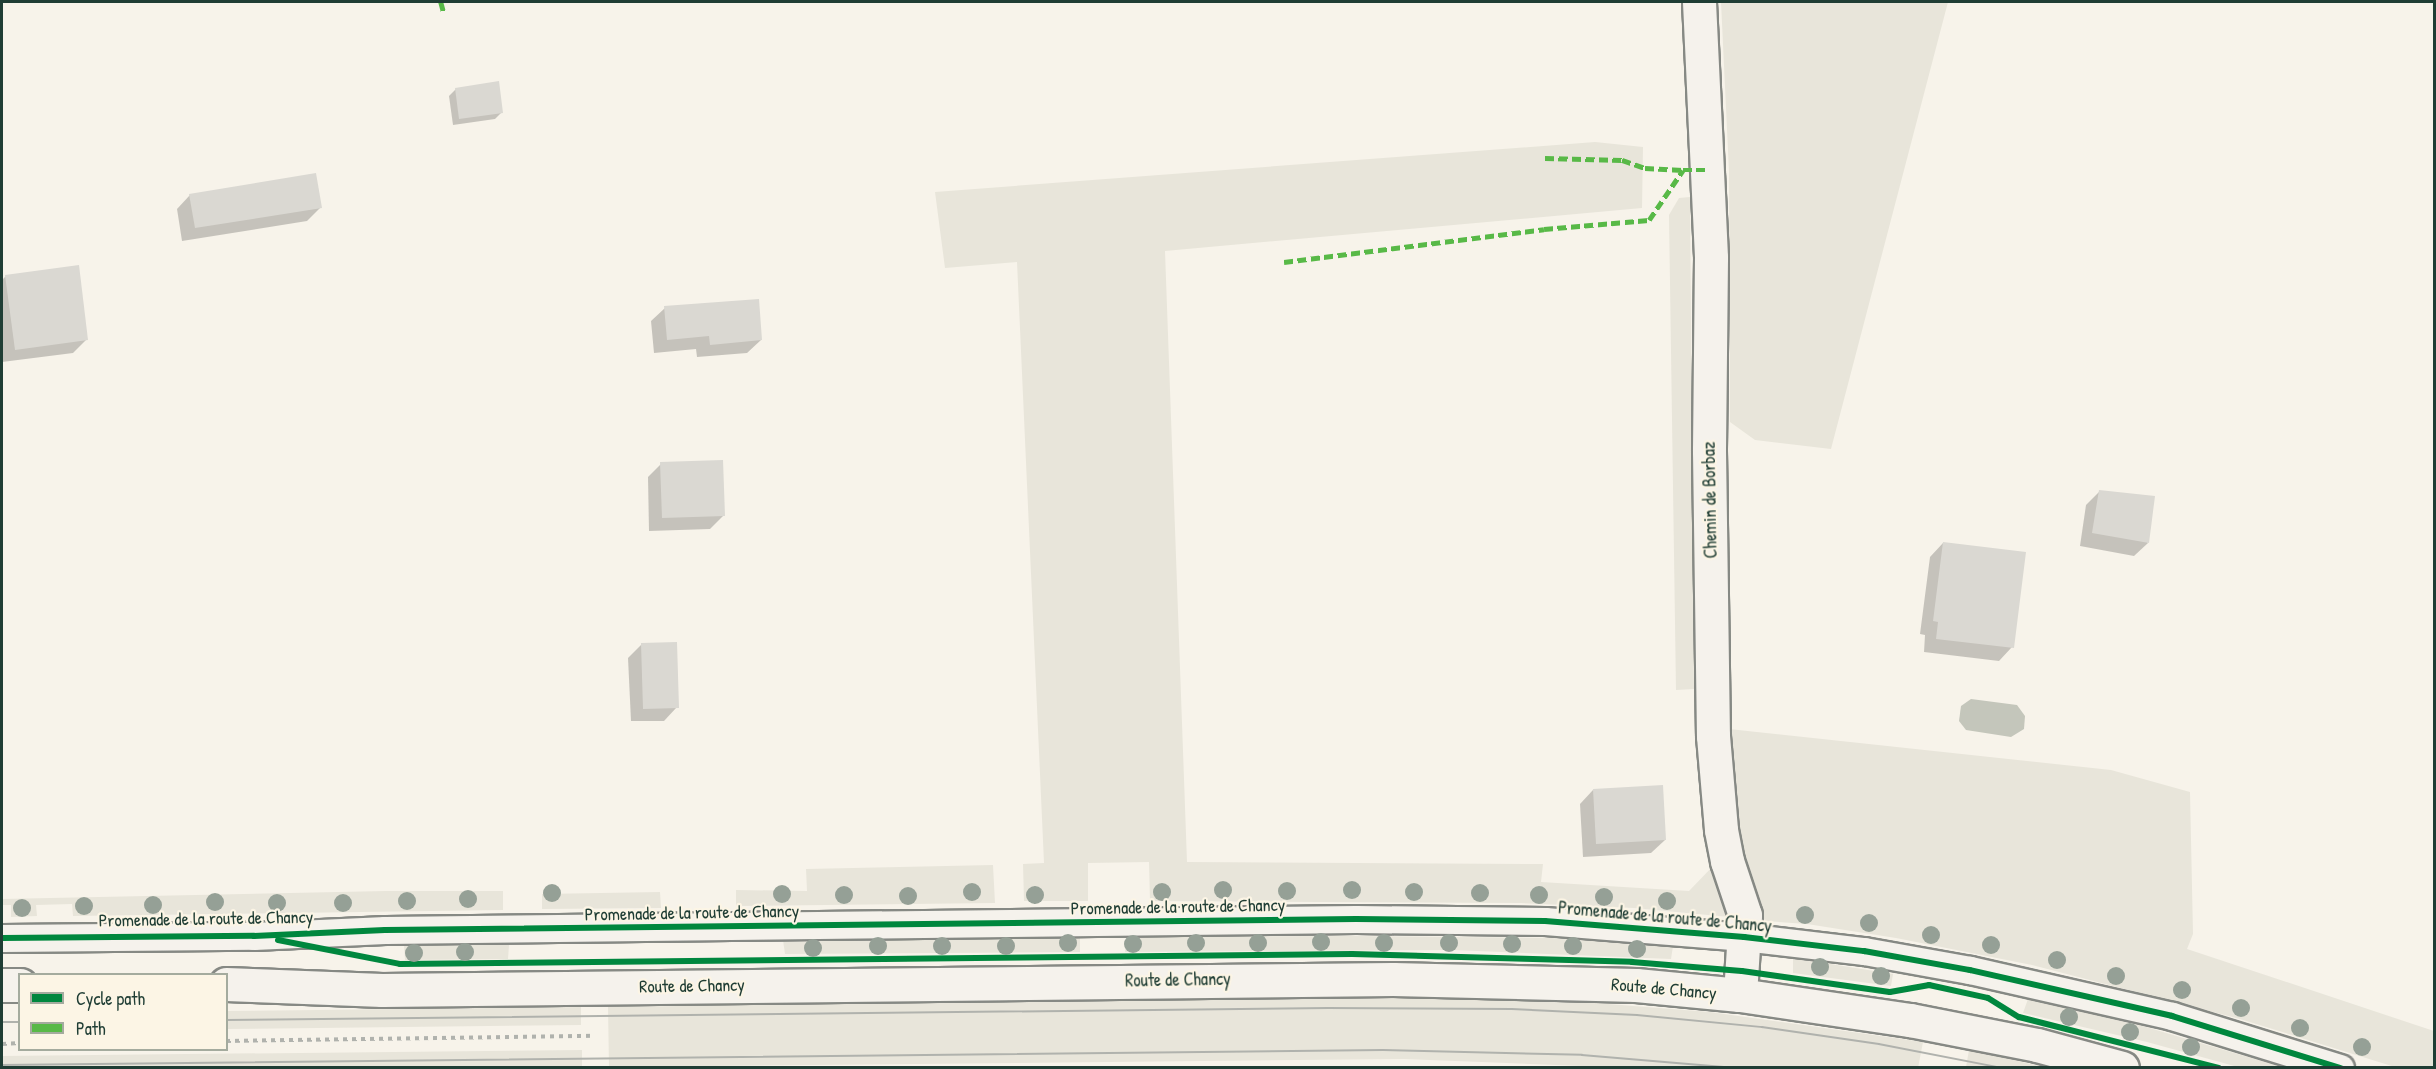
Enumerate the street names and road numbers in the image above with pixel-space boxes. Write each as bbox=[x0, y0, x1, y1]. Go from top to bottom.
street label: Chemin de Borbaz bbox=[1698, 441, 1722, 559]
street label: Promenade de la route de Chancy bbox=[1071, 894, 1285, 920]
street label: Promenade de la route de Chancy bbox=[1557, 897, 1773, 937]
street label: Promenade de la route de Chancy bbox=[585, 900, 799, 926]
street label: Promenade de la route de Chancy bbox=[99, 906, 313, 932]
street label: Route de Chancy bbox=[1125, 968, 1231, 992]
street label: Route de Chancy bbox=[639, 974, 745, 998]
street label: Route de Chancy bbox=[1610, 974, 1718, 1004]

